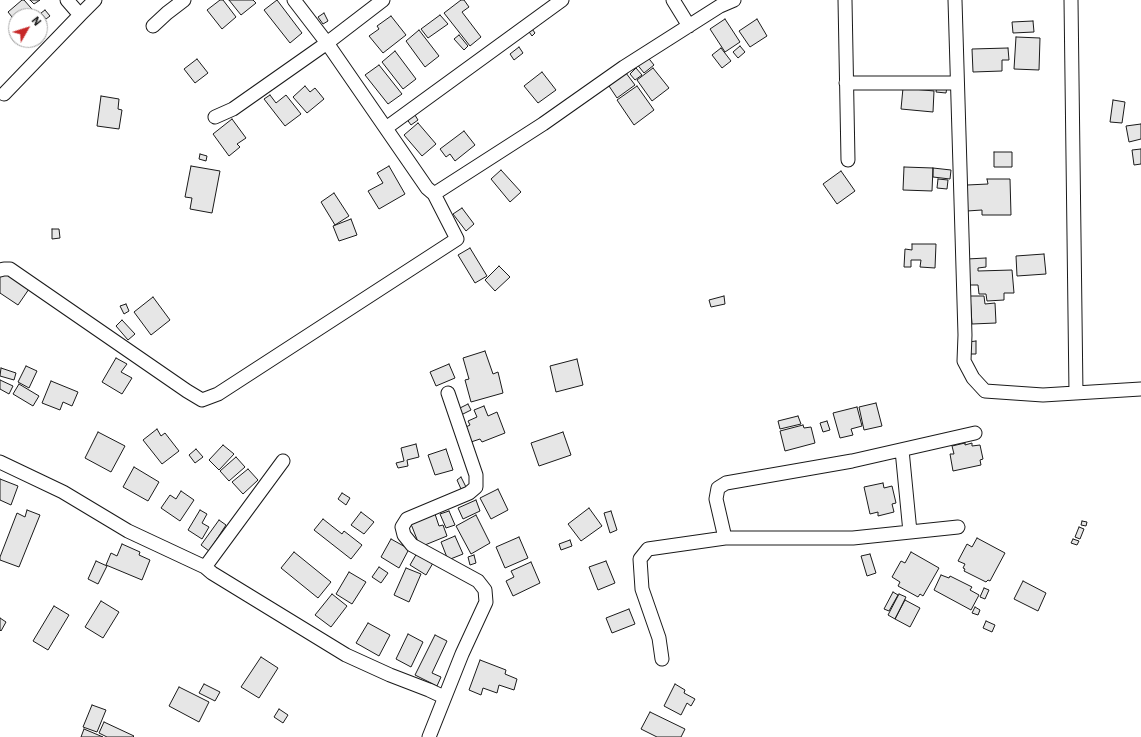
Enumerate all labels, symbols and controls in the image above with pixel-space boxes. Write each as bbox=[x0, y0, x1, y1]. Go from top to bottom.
north arrow bbox=[8, 8, 48, 48]
text: N bbox=[29, 14, 44, 29]

